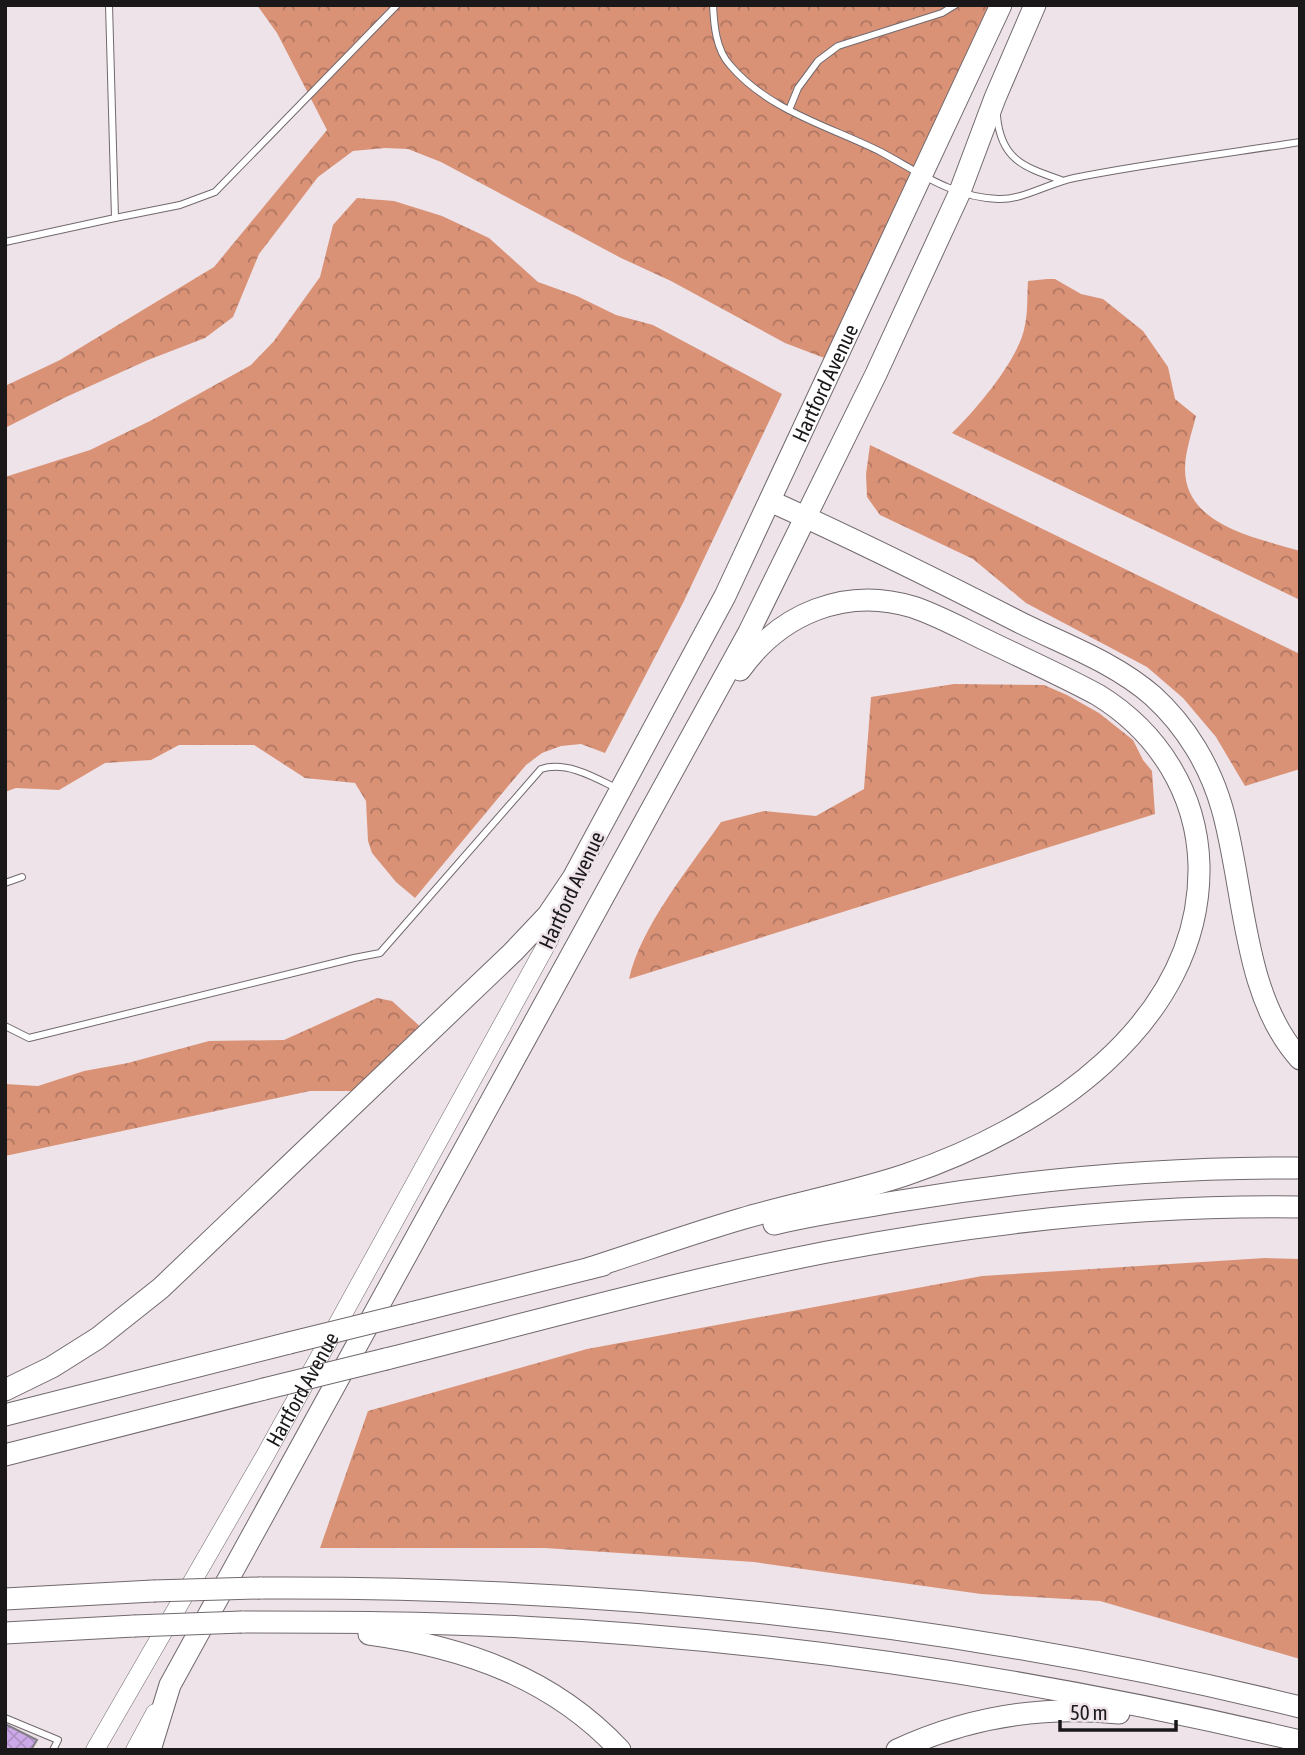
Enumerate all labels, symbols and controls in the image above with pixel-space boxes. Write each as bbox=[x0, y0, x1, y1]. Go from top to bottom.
street label: Hartford Avenue bbox=[787, 320, 862, 445]
street label: Hartford Avenue bbox=[533, 827, 609, 953]
street label: Hartford Avenue bbox=[261, 1328, 343, 1450]
scale bar bbox=[1060, 1688, 1176, 1732]
text: 50 m bbox=[1070, 1700, 1108, 1724]

